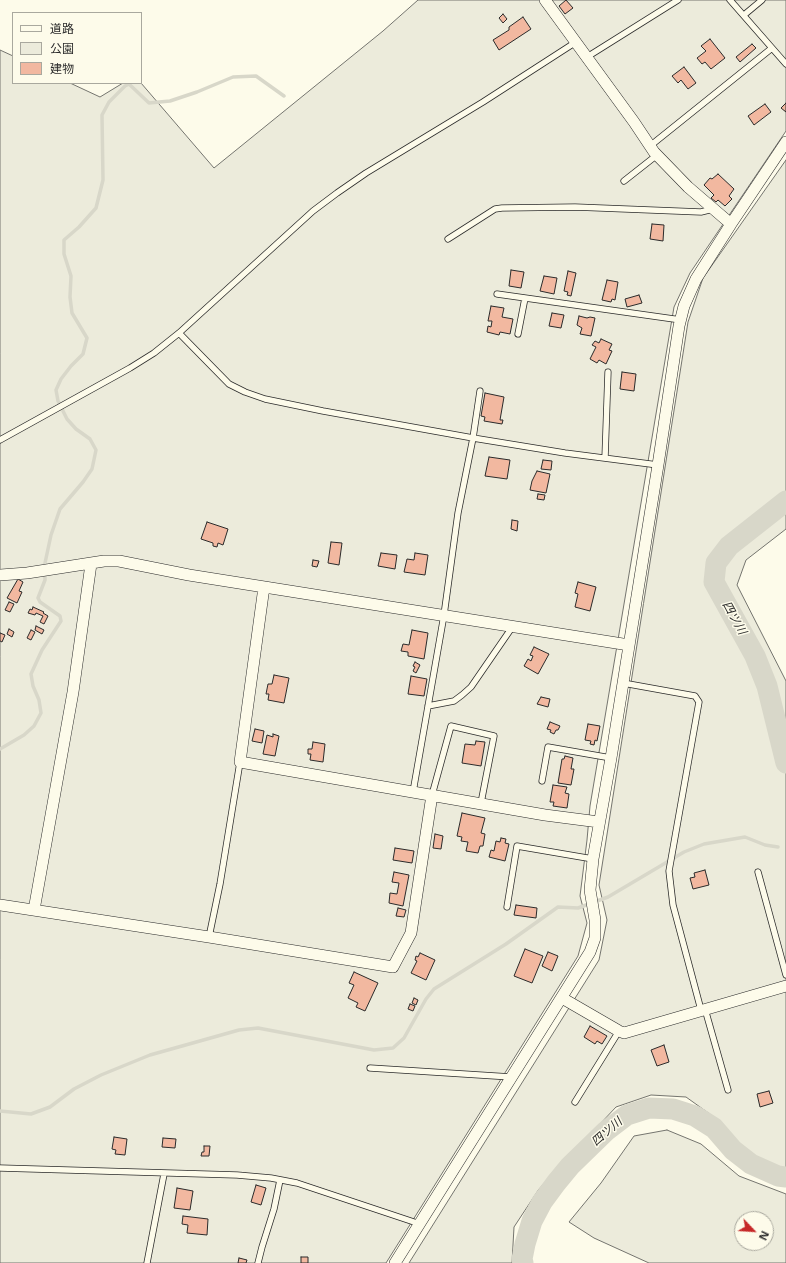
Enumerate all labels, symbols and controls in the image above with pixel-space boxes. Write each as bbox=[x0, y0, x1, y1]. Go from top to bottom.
legend bbox=[12, 12, 142, 84]
text: 道路 bbox=[50, 20, 74, 37]
text: 公園 bbox=[50, 40, 74, 57]
text: 建物 bbox=[50, 60, 74, 77]
water label: 四ツ川 bbox=[719, 599, 749, 637]
water label: 四ツ川 bbox=[589, 1115, 625, 1149]
north arrow bbox=[734, 1211, 774, 1251]
text: N bbox=[756, 1229, 773, 1243]

